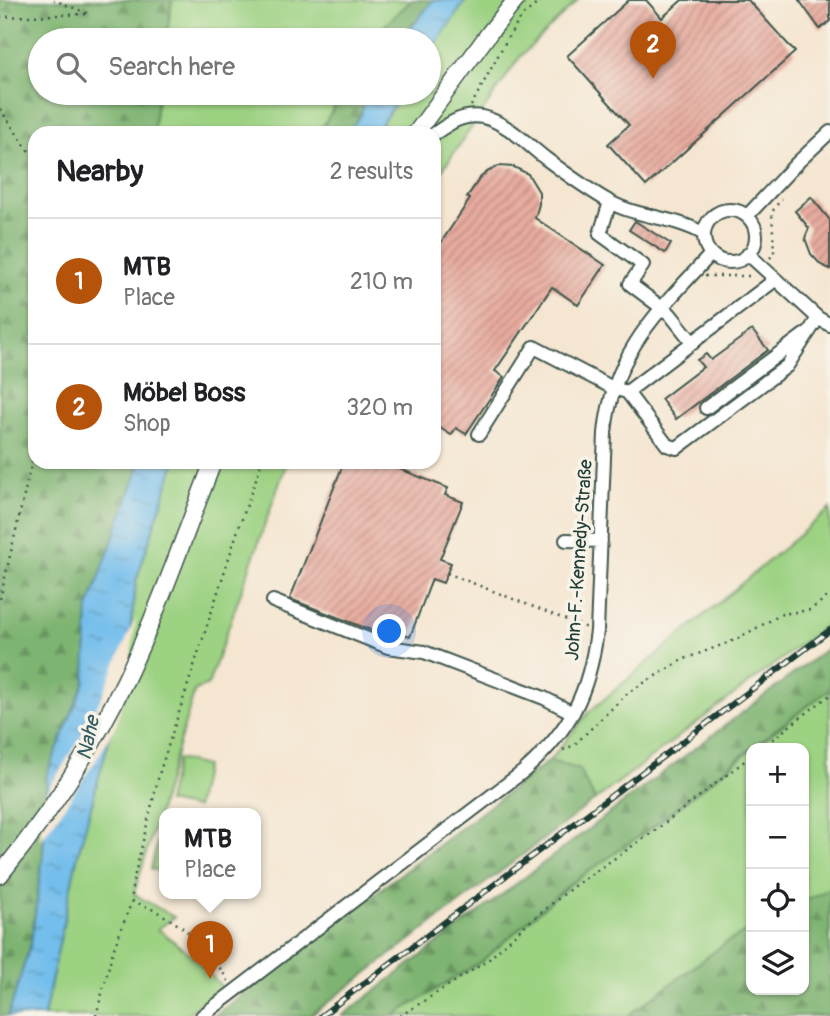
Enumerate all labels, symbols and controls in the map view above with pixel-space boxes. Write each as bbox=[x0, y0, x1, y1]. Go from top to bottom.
pin: 2 bbox=[630, 21, 676, 79]
search box bbox=[28, 28, 441, 105]
icon: search bbox=[52, 48, 90, 86]
text: Search here bbox=[108, 51, 235, 83]
text: Nearby bbox=[56, 153, 143, 190]
text: 2 results bbox=[330, 157, 413, 186]
text: MTB bbox=[123, 251, 171, 283]
text: 1 bbox=[75, 267, 84, 296]
text: 210 m bbox=[350, 267, 413, 296]
text: Place bbox=[123, 283, 175, 312]
text: Möbel Boss bbox=[123, 377, 245, 409]
text: 2 bbox=[73, 393, 85, 422]
text: 320 m bbox=[346, 393, 413, 422]
text: Shop bbox=[123, 409, 171, 438]
street label: John-F.-Kennedy-Straße bbox=[560, 458, 598, 661]
your location bbox=[372, 614, 406, 648]
water label: Nahe bbox=[71, 711, 107, 763]
map controls bbox=[746, 743, 809, 995]
button: + bbox=[746, 743, 809, 806]
button: − bbox=[746, 806, 809, 869]
popup bbox=[159, 808, 261, 899]
text: MTB bbox=[184, 823, 232, 855]
text: Place bbox=[184, 855, 236, 884]
button: locate bbox=[746, 869, 809, 932]
pin: 1 bbox=[187, 921, 233, 979]
button: layers bbox=[746, 932, 809, 995]

